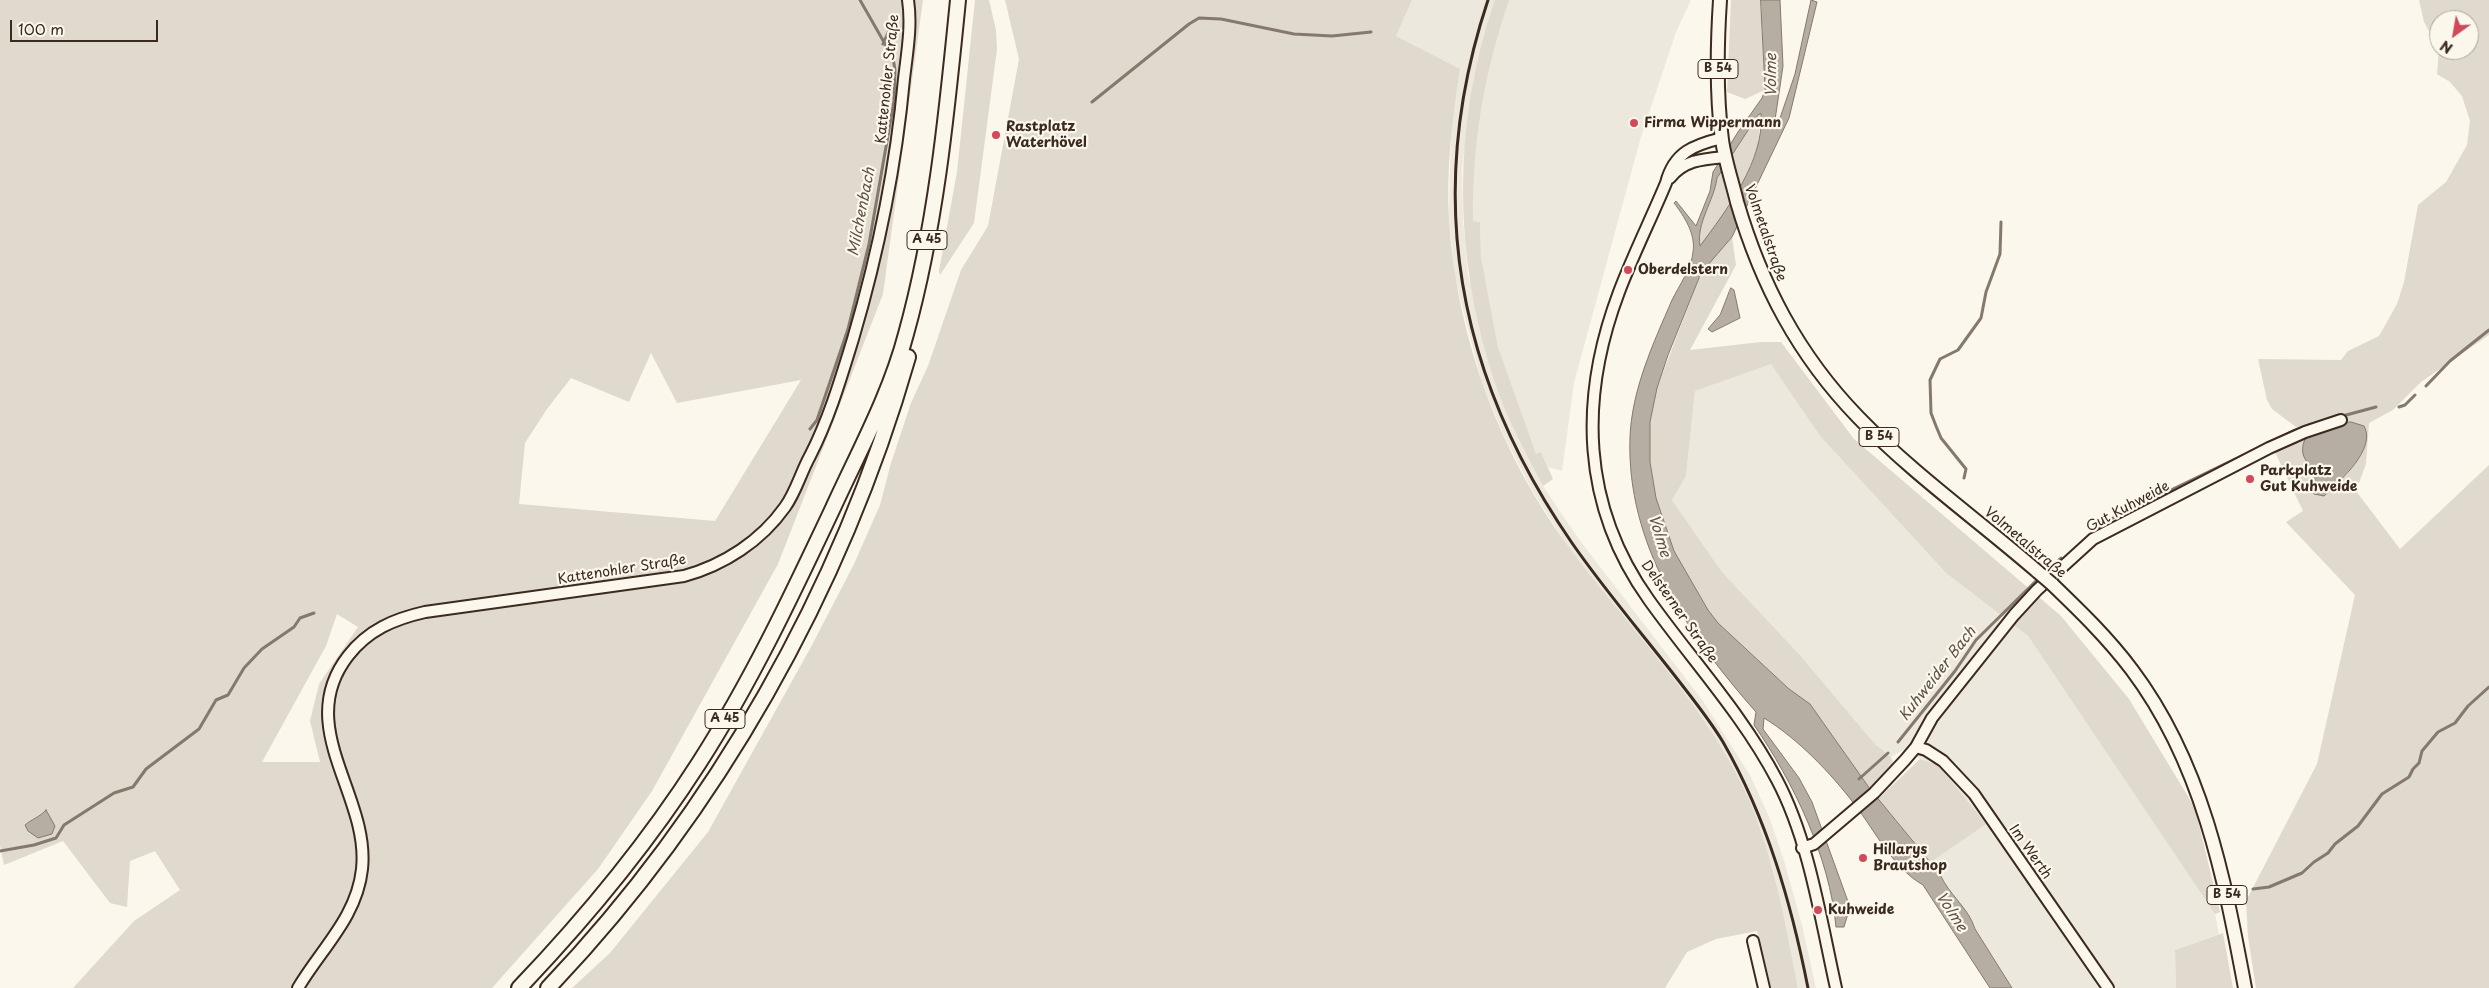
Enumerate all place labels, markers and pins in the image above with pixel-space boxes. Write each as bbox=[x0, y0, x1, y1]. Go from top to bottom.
place label: Firma Wippermann bbox=[1644, 115, 1781, 131]
marker: Firma Wippermann bbox=[1628, 117, 1640, 129]
place label: Rastplatz Waterhövel bbox=[1006, 119, 1087, 152]
marker: Rastplatz Waterhövel bbox=[990, 129, 1002, 141]
place label: Oberdelstern bbox=[1638, 262, 1728, 278]
marker: Oberdelstern bbox=[1622, 264, 1634, 276]
place label: Parkplatz Gut Kuhweide bbox=[2260, 463, 2357, 496]
marker: Parkplatz Gut Kuhweide bbox=[2244, 473, 2256, 485]
place label: Hillarys Brautshop bbox=[1873, 842, 1947, 874]
marker: Hillarys Brautshop bbox=[1857, 852, 1869, 864]
place label: Kuhweide bbox=[1828, 902, 1894, 918]
marker: Kuhweide bbox=[1812, 904, 1824, 916]

